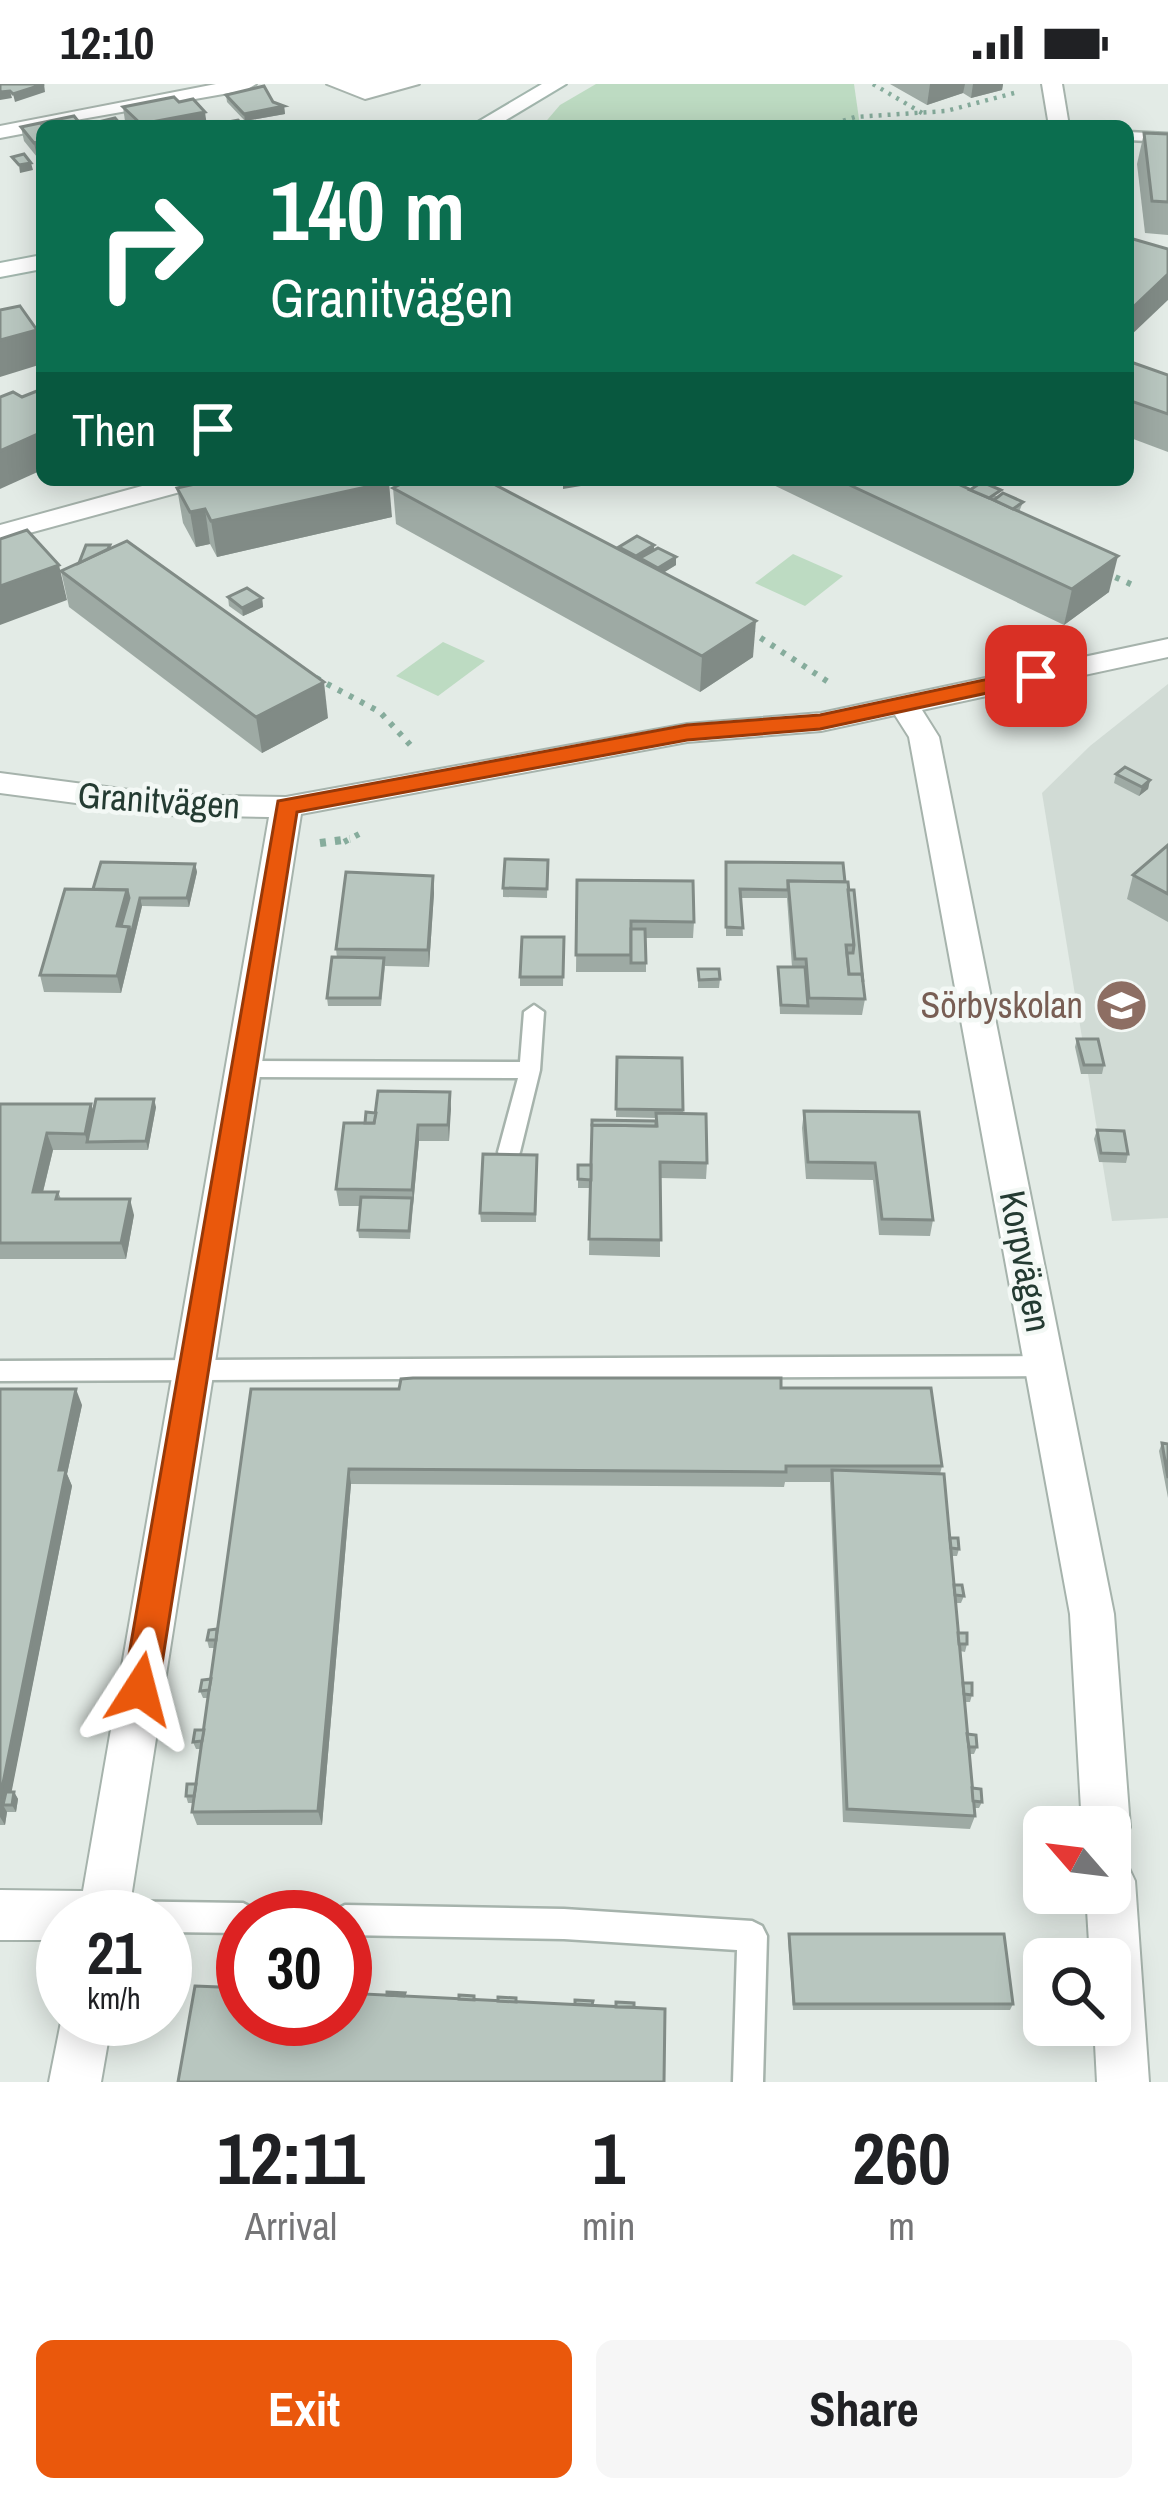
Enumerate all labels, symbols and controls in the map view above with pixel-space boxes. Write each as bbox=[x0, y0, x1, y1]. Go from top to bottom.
text: 12:10 bbox=[60, 12, 154, 73]
text: 140 m bbox=[270, 153, 465, 266]
icon: right bbox=[72, 168, 228, 324]
text: Granitvägen bbox=[270, 261, 514, 334]
icon: arrive bbox=[180, 396, 246, 462]
text: Then bbox=[72, 399, 156, 460]
pin bbox=[985, 625, 1087, 727]
icon: arrive bbox=[1003, 643, 1069, 709]
street label: Granitvägen bbox=[76, 770, 242, 830]
school or university icon: Sörbyskolan bbox=[1094, 977, 1150, 1033]
place label: Sörbyskolan bbox=[921, 981, 1083, 1029]
street label: Korpvägen bbox=[989, 1186, 1063, 1336]
position arrow bbox=[77, 1626, 203, 1752]
north arrow bbox=[1023, 1806, 1131, 1914]
map controls bbox=[1023, 1806, 1131, 2046]
speed limit sign: 30 bbox=[216, 1890, 372, 2046]
text: 21 bbox=[87, 1912, 141, 1993]
button: search bbox=[1023, 1938, 1131, 2046]
text: km/h bbox=[87, 1978, 141, 2018]
text: 12:11 bbox=[217, 2109, 365, 2206]
text: 1 bbox=[592, 2109, 625, 2206]
text: 260 bbox=[852, 2109, 951, 2206]
text: Arrival bbox=[245, 2200, 337, 2252]
text: min bbox=[582, 2200, 635, 2252]
text: m bbox=[888, 2200, 915, 2252]
button: Exit bbox=[36, 2340, 572, 2478]
button: Share bbox=[596, 2340, 1132, 2478]

